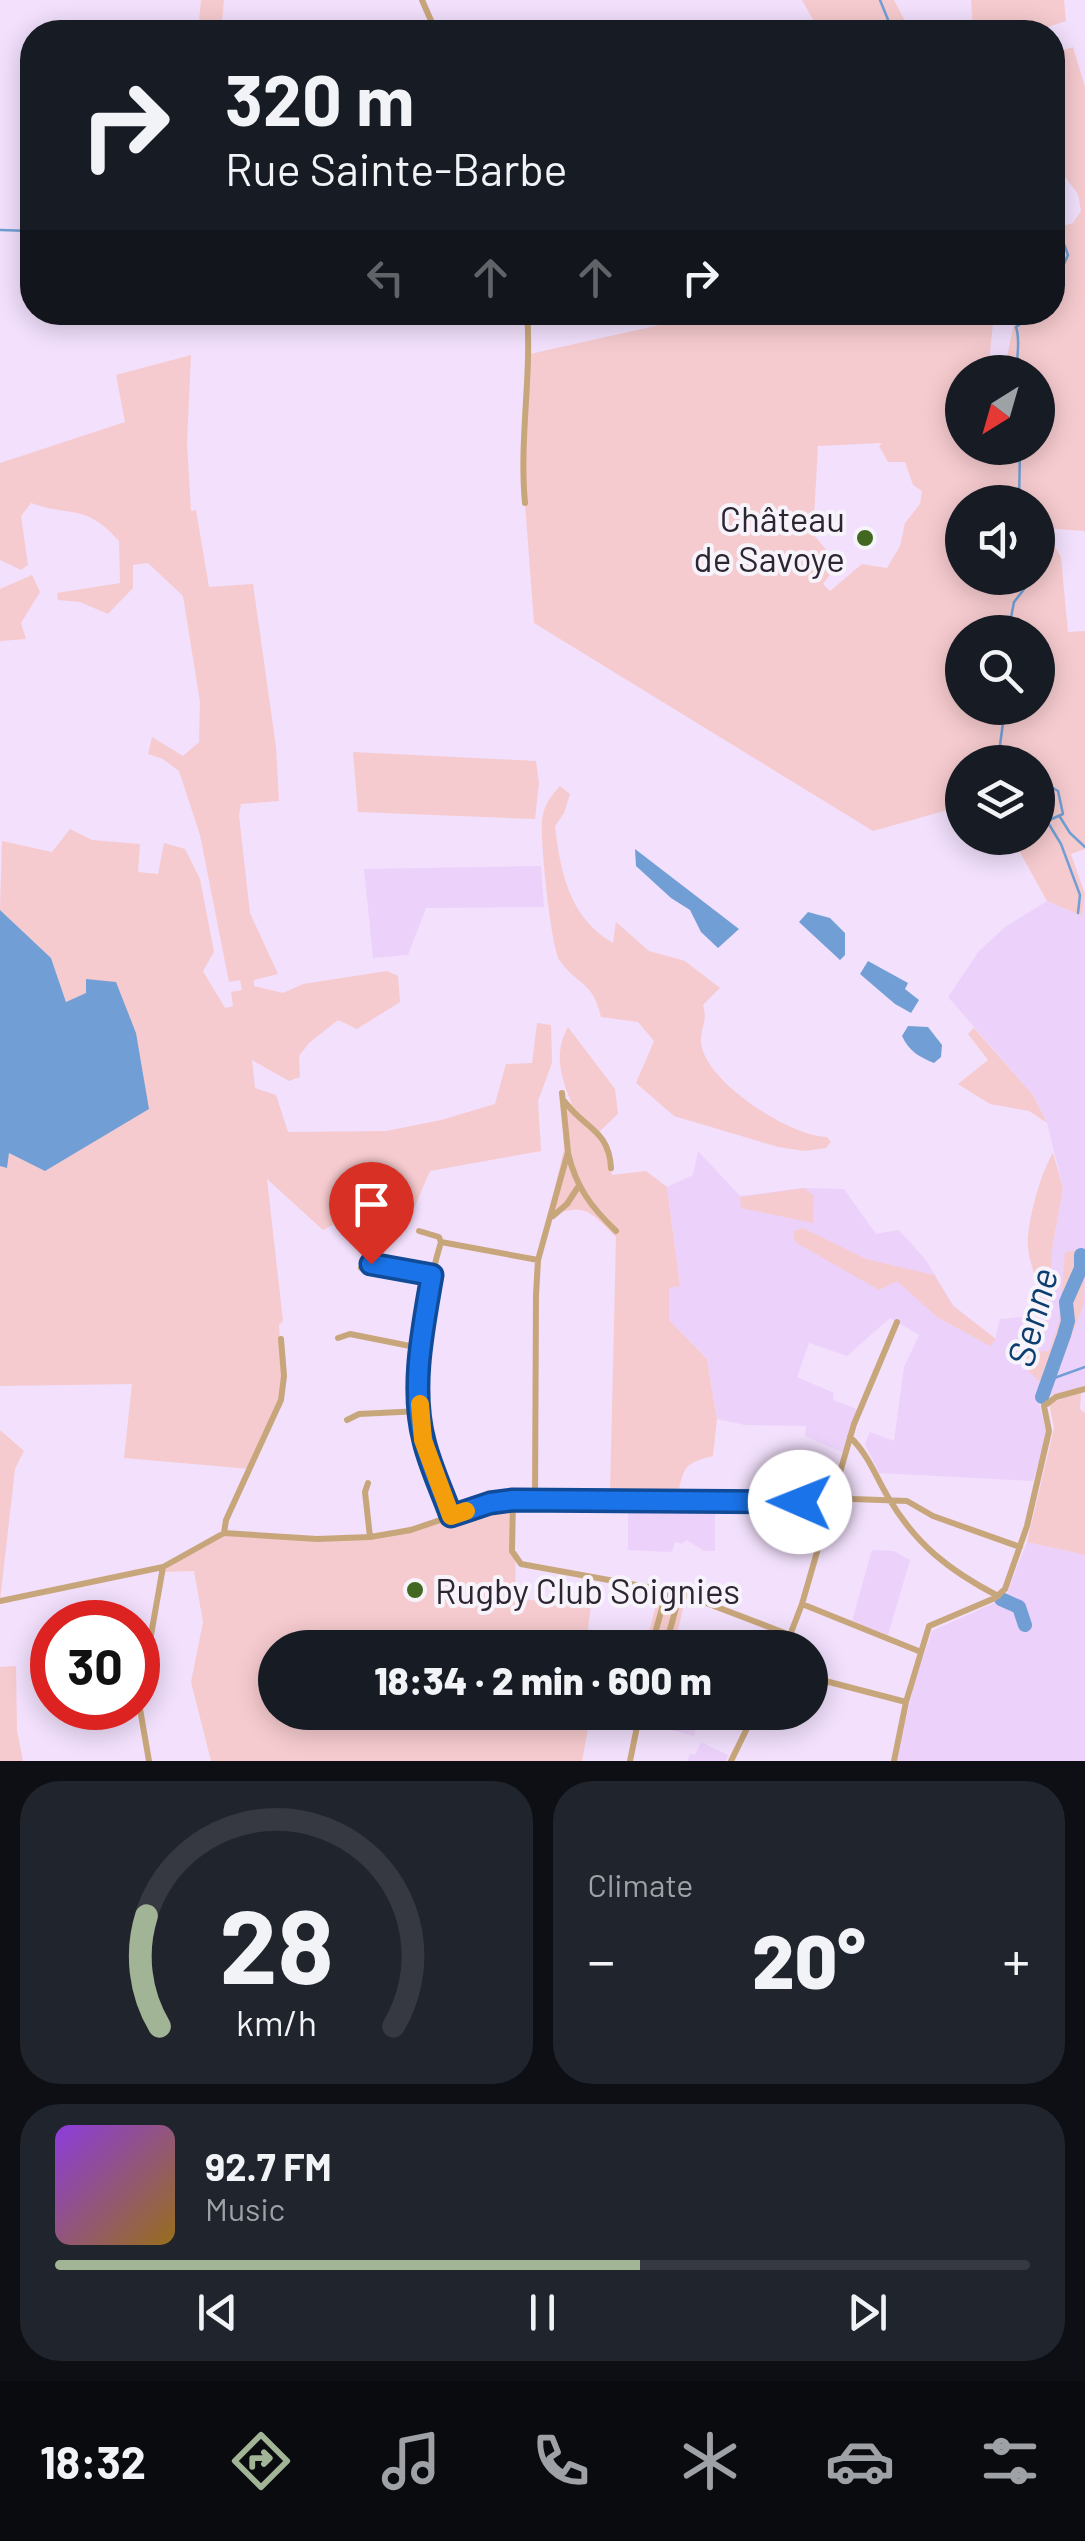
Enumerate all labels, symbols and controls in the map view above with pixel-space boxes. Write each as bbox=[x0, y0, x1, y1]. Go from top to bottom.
text: 320 m bbox=[225, 56, 414, 140]
icon: right bbox=[60, 60, 190, 190]
text: Rue Sainte-Barbe bbox=[225, 141, 568, 195]
icon: left bbox=[358, 250, 413, 305]
icon: ahead bbox=[463, 250, 518, 305]
icon: ahead bbox=[568, 250, 623, 305]
icon: right bbox=[673, 250, 728, 305]
north arrow bbox=[945, 355, 1055, 465]
map controls bbox=[945, 355, 1055, 855]
button: sound bbox=[945, 485, 1055, 595]
place label: Château de Savoye bbox=[694, 497, 845, 579]
marker: Château de Savoye bbox=[854, 527, 876, 549]
button: search bbox=[945, 615, 1055, 725]
button: layers bbox=[945, 745, 1055, 855]
pin bbox=[329, 1162, 414, 1265]
icon: arrive bbox=[344, 1177, 399, 1232]
water label: Senne bbox=[996, 1263, 1066, 1371]
position arrow bbox=[748, 1450, 852, 1554]
place label: Rugby Club Soignies bbox=[435, 1569, 740, 1611]
marker: Rugby Club Soignies bbox=[404, 1579, 426, 1601]
speed limit sign: 30 bbox=[30, 1600, 160, 1730]
text: 18:34 · 2 min · 600 m bbox=[374, 1657, 712, 1703]
text: Climate bbox=[588, 1865, 693, 1903]
text: 28 bbox=[219, 1880, 334, 2005]
text: 20° bbox=[752, 1914, 865, 2004]
text: − bbox=[588, 1926, 615, 1992]
text: + bbox=[1002, 1926, 1030, 1992]
text: km/h bbox=[236, 2000, 317, 2043]
text: 92.7 FM bbox=[205, 2143, 332, 2189]
text: Music bbox=[205, 2189, 285, 2227]
icon: previous bbox=[190, 2285, 245, 2340]
icon: pause bbox=[515, 2285, 570, 2340]
icon: next bbox=[840, 2285, 895, 2340]
icon: directions bbox=[226, 2426, 296, 2496]
icon: music bbox=[376, 2426, 446, 2496]
icon: phone bbox=[526, 2426, 596, 2496]
icon: climate bbox=[675, 2426, 745, 2496]
icon: car bbox=[825, 2426, 895, 2496]
icon: filters bbox=[975, 2426, 1045, 2496]
text: 18:32 bbox=[40, 2434, 146, 2488]

